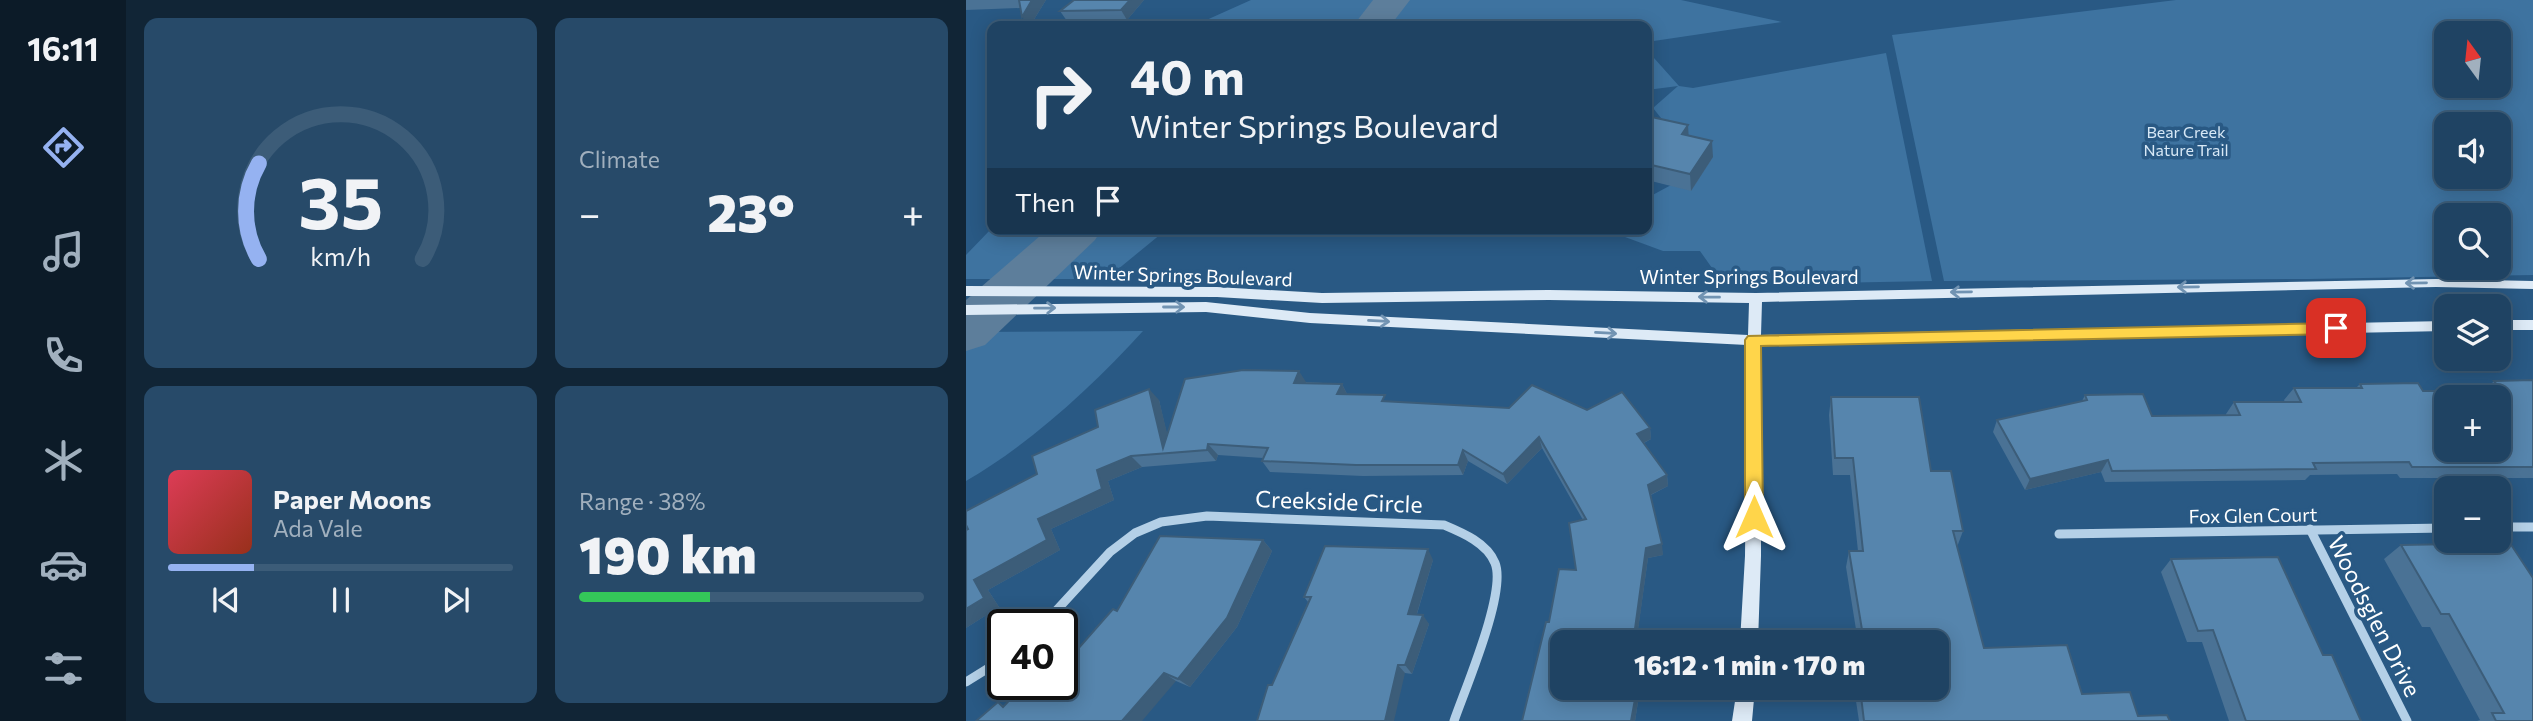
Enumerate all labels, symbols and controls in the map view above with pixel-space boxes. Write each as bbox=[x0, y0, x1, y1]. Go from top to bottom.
north arrow bbox=[2434, 21, 2511, 98]
map controls bbox=[2434, 21, 2511, 553]
text: 16:11 bbox=[27, 28, 99, 68]
text: 40 m bbox=[1130, 45, 1245, 105]
icon: right bbox=[1015, 49, 1106, 140]
text: Winter Springs Boulevard bbox=[1130, 105, 1499, 145]
button: sound bbox=[2434, 112, 2511, 189]
park label: Bear Creek Nature Trail bbox=[2143, 122, 2229, 159]
icon: directions bbox=[39, 123, 88, 172]
text: Climate bbox=[579, 145, 660, 173]
text: 35 bbox=[298, 155, 383, 244]
text: 23° bbox=[707, 179, 795, 243]
icon: arrive bbox=[1089, 182, 1127, 220]
text: Then bbox=[1015, 186, 1075, 217]
text: − bbox=[579, 189, 601, 236]
text: + bbox=[902, 189, 924, 236]
button: search bbox=[2434, 203, 2511, 280]
icon: music bbox=[39, 227, 88, 276]
text: km/h bbox=[310, 241, 371, 271]
street label: Winter Springs Boulevard bbox=[1073, 260, 1293, 290]
street label: Winter Springs Boulevard bbox=[1640, 265, 1858, 288]
one-way arrow bbox=[2405, 276, 2428, 290]
one-way arrow bbox=[2177, 280, 2200, 294]
one-way arrow bbox=[1950, 286, 1973, 299]
one-way arrow bbox=[1698, 290, 1721, 304]
button: layers bbox=[2434, 294, 2511, 371]
pin bbox=[2306, 298, 2366, 358]
one-way arrow bbox=[1162, 300, 1185, 314]
one-way arrow bbox=[1034, 302, 1057, 315]
icon: arrive bbox=[2317, 309, 2355, 347]
one-way arrow bbox=[1367, 315, 1390, 328]
one-way arrow bbox=[1594, 326, 1617, 339]
icon: phone bbox=[39, 331, 88, 380]
button: + bbox=[2434, 385, 2511, 462]
icon: climate bbox=[39, 436, 88, 485]
button: − bbox=[2434, 476, 2511, 553]
position arrow bbox=[1717, 480, 1791, 554]
text: Paper Moons bbox=[273, 483, 431, 514]
street label: Creekside Circle bbox=[1255, 484, 1423, 518]
text: Range · 38% bbox=[579, 487, 706, 515]
street label: Fox Glen Court bbox=[2188, 502, 2318, 528]
text: Ada Vale bbox=[273, 514, 363, 542]
text: 190 km bbox=[579, 521, 757, 585]
street label: Woodsglen Drive bbox=[2322, 531, 2428, 701]
icon: car bbox=[39, 540, 88, 589]
icon: previous bbox=[207, 581, 245, 619]
icon: pause bbox=[322, 581, 360, 619]
icon: next bbox=[437, 581, 475, 619]
speed limit sign: 40 bbox=[987, 609, 1078, 700]
icon: filters bbox=[39, 644, 88, 693]
text: 16:12 · 1 min · 170 m bbox=[1634, 649, 1865, 680]

